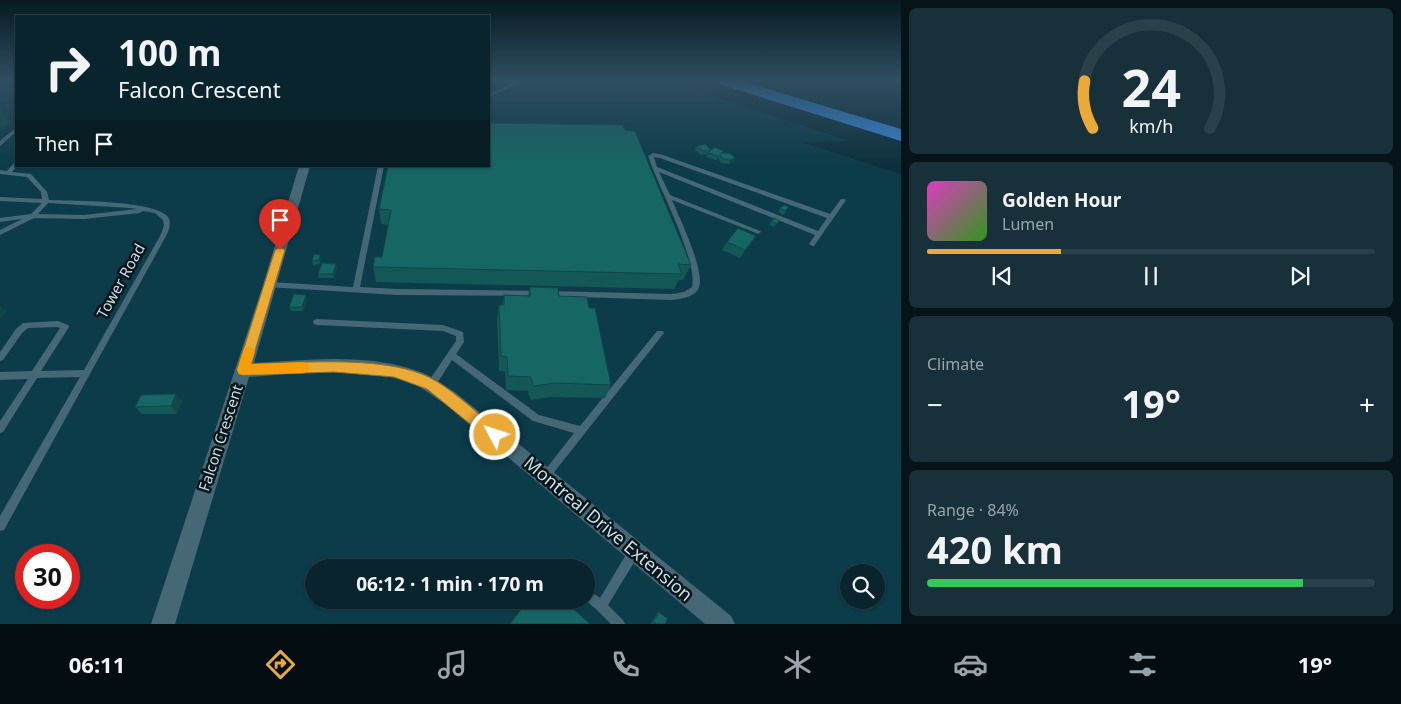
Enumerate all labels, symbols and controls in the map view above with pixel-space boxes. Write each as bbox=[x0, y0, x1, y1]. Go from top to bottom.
text: 100 m bbox=[118, 29, 221, 76]
icon: right bbox=[35, 35, 100, 100]
text: 24 bbox=[1121, 51, 1181, 122]
text: Falcon Crescent bbox=[118, 74, 281, 104]
text: km/h bbox=[1129, 114, 1173, 138]
icon: arrive bbox=[90, 130, 118, 158]
text: Then bbox=[35, 131, 80, 157]
text: Golden Hour bbox=[1002, 187, 1121, 213]
pin bbox=[259, 199, 301, 250]
icon: arrive bbox=[266, 206, 294, 234]
text: Lumen bbox=[1002, 213, 1054, 235]
street label: Tower Road bbox=[91, 240, 149, 321]
icon: previous bbox=[988, 262, 1016, 290]
icon: pause bbox=[1137, 262, 1165, 290]
icon: next bbox=[1286, 262, 1314, 290]
text: Climate bbox=[927, 353, 984, 375]
text: 19° bbox=[1121, 377, 1181, 429]
street label: Falcon Crescent bbox=[193, 381, 247, 494]
text: − bbox=[927, 385, 943, 423]
text: + bbox=[1359, 385, 1375, 423]
position arrow bbox=[468, 408, 520, 460]
street label: Montreal Drive Extension bbox=[519, 450, 698, 606]
text: Range · 84% bbox=[927, 499, 1019, 521]
text: 420 km bbox=[927, 523, 1063, 575]
speed limit sign: 30 bbox=[15, 544, 80, 609]
map controls bbox=[840, 564, 885, 609]
button: search bbox=[840, 564, 885, 609]
text: 06:12 · 1 min · 170 m bbox=[356, 571, 544, 597]
icon: directions bbox=[263, 647, 298, 682]
icon: music bbox=[435, 647, 470, 682]
icon: phone bbox=[608, 647, 643, 682]
icon: climate bbox=[780, 647, 815, 682]
icon: car bbox=[953, 647, 988, 682]
icon: filters bbox=[1125, 647, 1160, 682]
text: 06:11 bbox=[69, 649, 125, 679]
text: 19° bbox=[1298, 649, 1332, 679]

